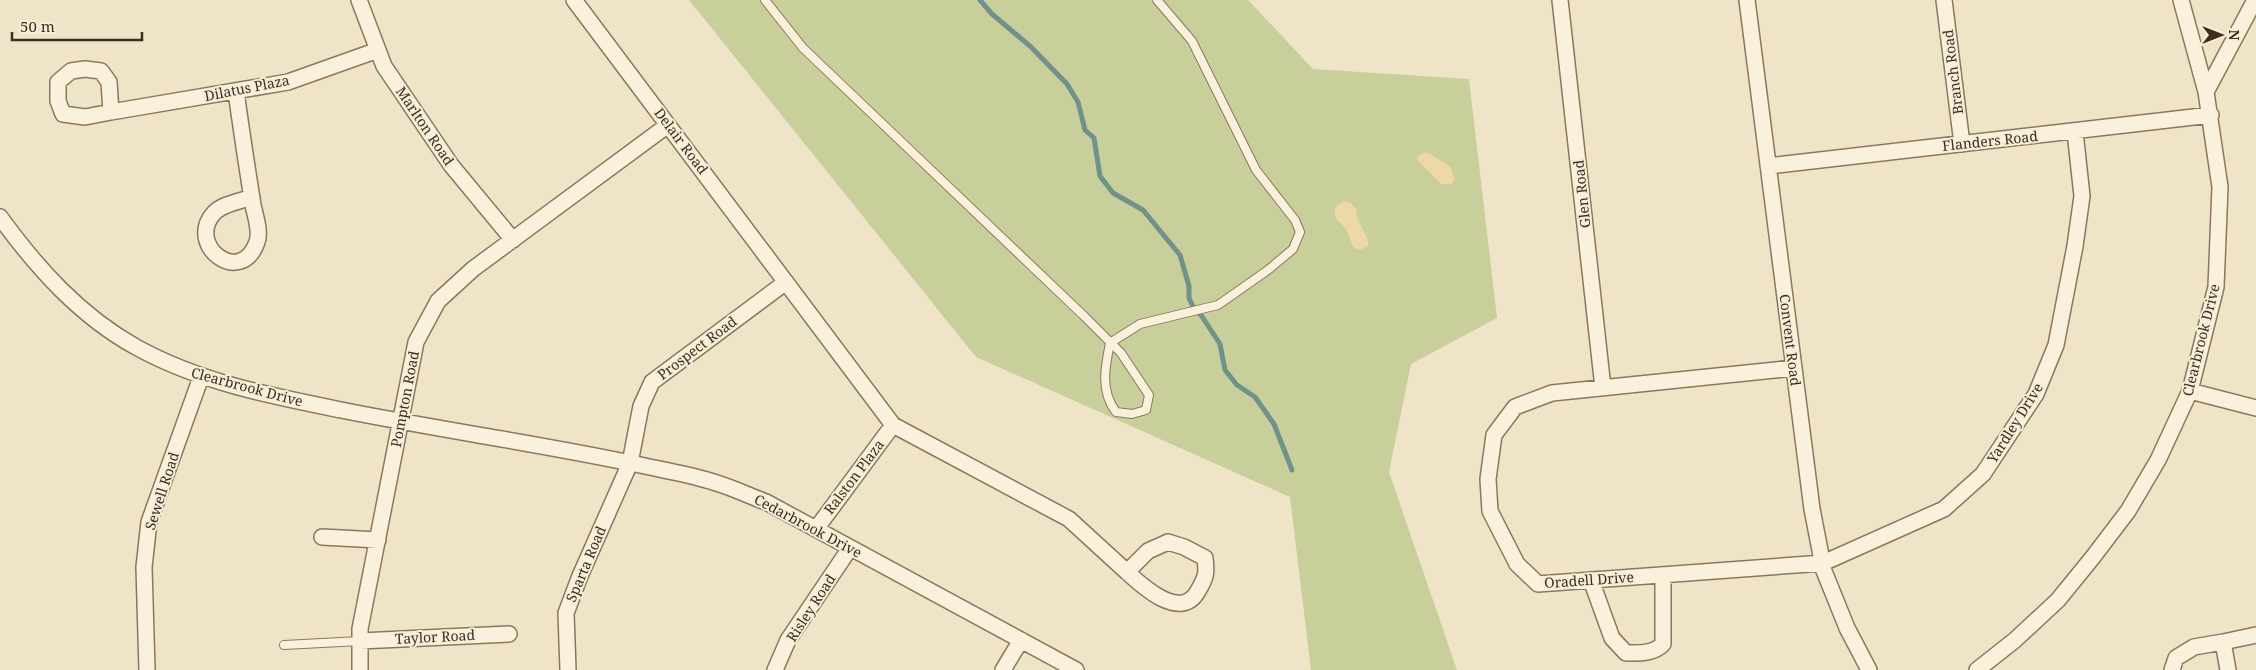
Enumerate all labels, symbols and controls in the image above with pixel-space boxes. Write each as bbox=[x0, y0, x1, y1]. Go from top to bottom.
scale bar bbox=[12, 10, 142, 42]
north arrow bbox=[2196, 10, 2246, 60]
text: 50 m bbox=[20, 16, 55, 36]
street label: Branch Road bbox=[1938, 28, 1967, 116]
text: N bbox=[2225, 29, 2244, 41]
street label: Dilatus Plaza bbox=[203, 70, 291, 105]
street label: Marlton Road bbox=[392, 83, 459, 169]
street label: Delair Road bbox=[650, 104, 713, 178]
street label: Flanders Road bbox=[1941, 126, 2039, 155]
street label: Glen Road bbox=[1568, 159, 1595, 229]
street label: Clearbrook Drive bbox=[2177, 282, 2224, 398]
street label: Convent Road bbox=[1775, 293, 1806, 387]
street label: Prospect Road bbox=[653, 311, 741, 384]
street label: Pompton Road bbox=[386, 349, 423, 449]
street label: Clearbrook Drive bbox=[189, 362, 305, 411]
street label: Yardley Drive bbox=[1982, 379, 2047, 467]
street label: Ralston Plaza bbox=[819, 435, 888, 518]
street label: Sewell Road bbox=[140, 449, 183, 532]
street label: Cedarbrook Drive bbox=[751, 489, 865, 562]
street label: Sparta Road bbox=[561, 523, 610, 605]
street label: Oradell Drive bbox=[1543, 567, 1634, 592]
street label: Risley Road bbox=[782, 570, 840, 645]
street label: Taylor Road bbox=[394, 625, 476, 648]

